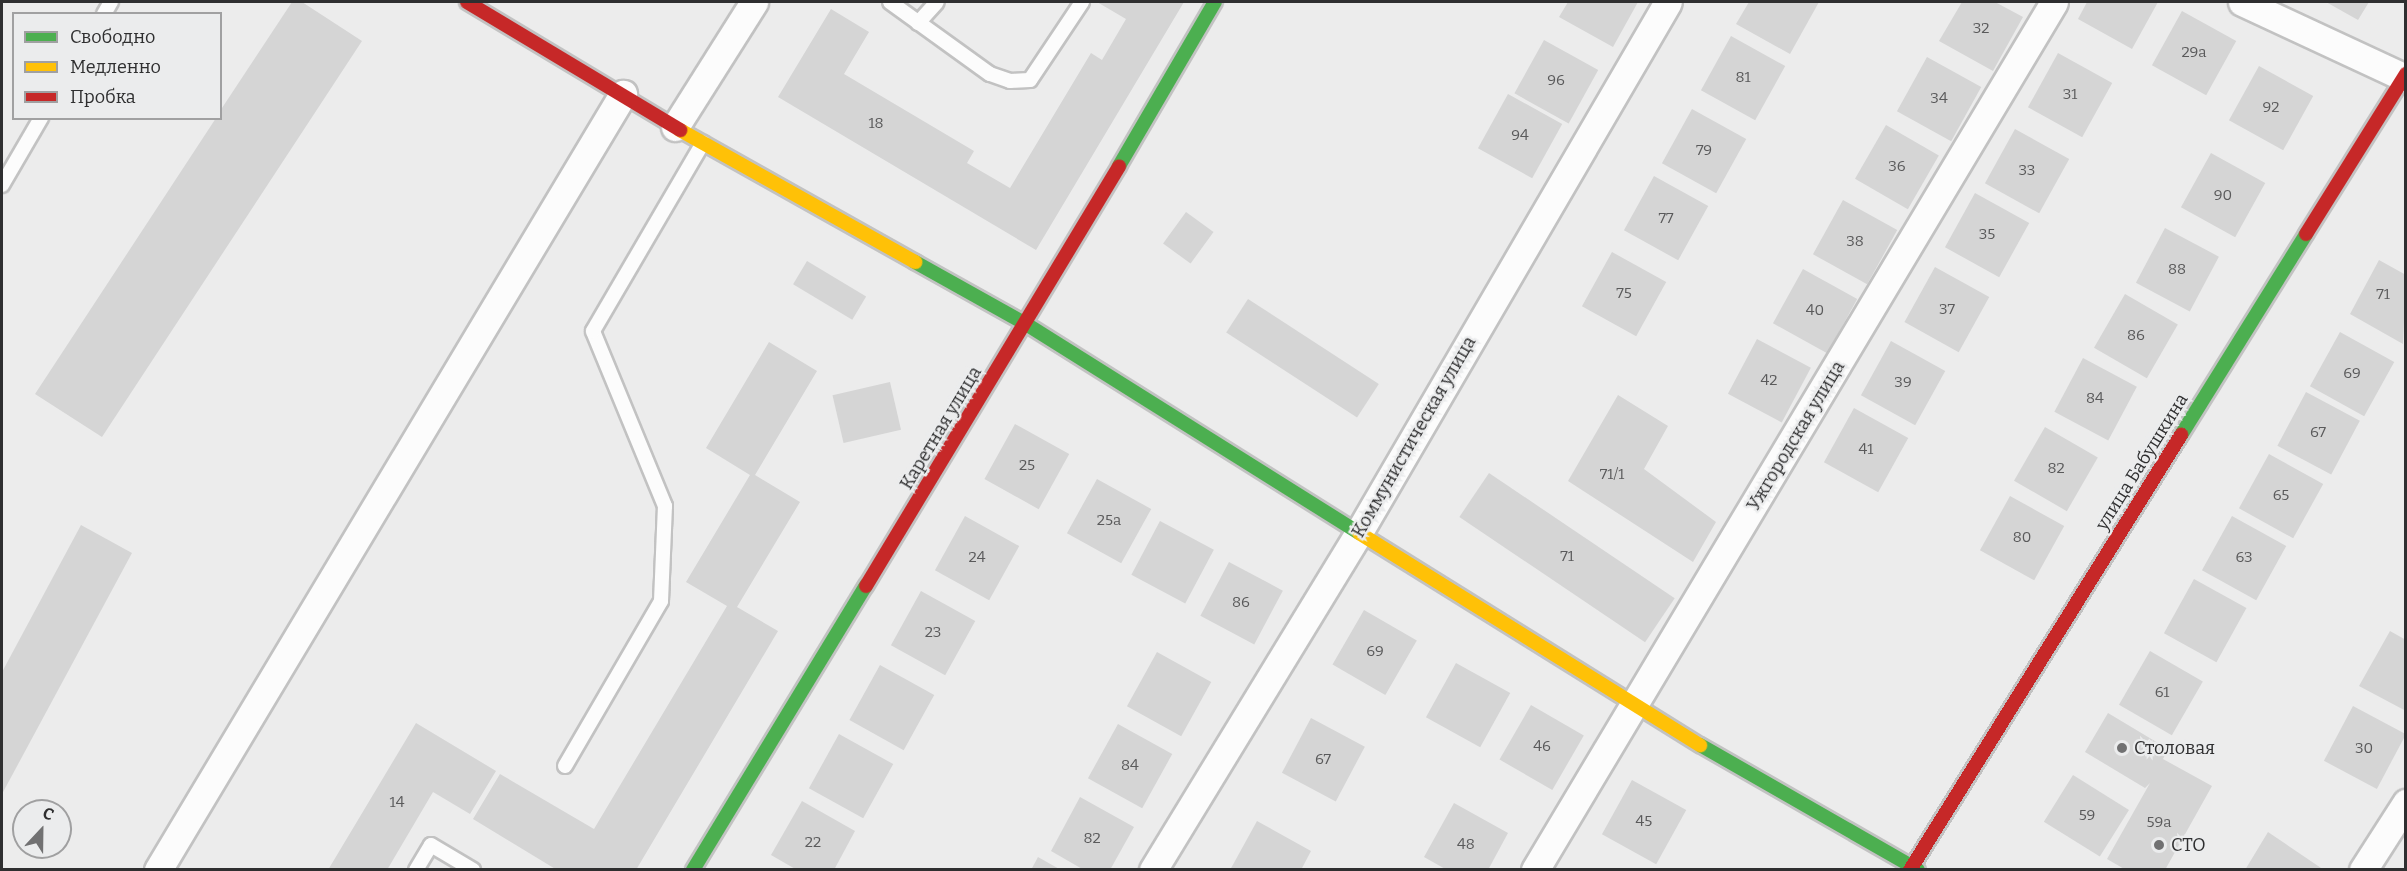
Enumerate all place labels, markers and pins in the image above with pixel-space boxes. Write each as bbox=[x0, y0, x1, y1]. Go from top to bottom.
place label: Столовая bbox=[2134, 737, 2215, 759]
marker: Столовая bbox=[2115, 741, 2129, 755]
place label: СТО bbox=[2171, 834, 2206, 856]
marker: СТО bbox=[2152, 838, 2166, 852]

